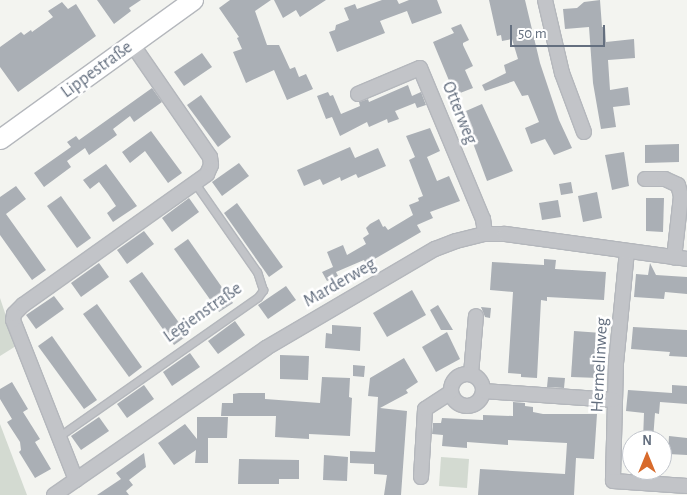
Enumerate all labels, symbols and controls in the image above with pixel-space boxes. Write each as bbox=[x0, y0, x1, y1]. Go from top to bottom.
scale bar bbox=[512, 15, 607, 47]
text: 50 m bbox=[518, 26, 547, 41]
street label: Lippestraße bbox=[57, 37, 137, 103]
street label: Otterweg bbox=[437, 78, 481, 148]
street label: Marderweg bbox=[300, 254, 380, 312]
street label: Legienstraße bbox=[160, 278, 246, 348]
street label: Hermelinweg bbox=[587, 317, 613, 413]
north arrow bbox=[622, 430, 672, 480]
text: N bbox=[642, 434, 652, 448]

